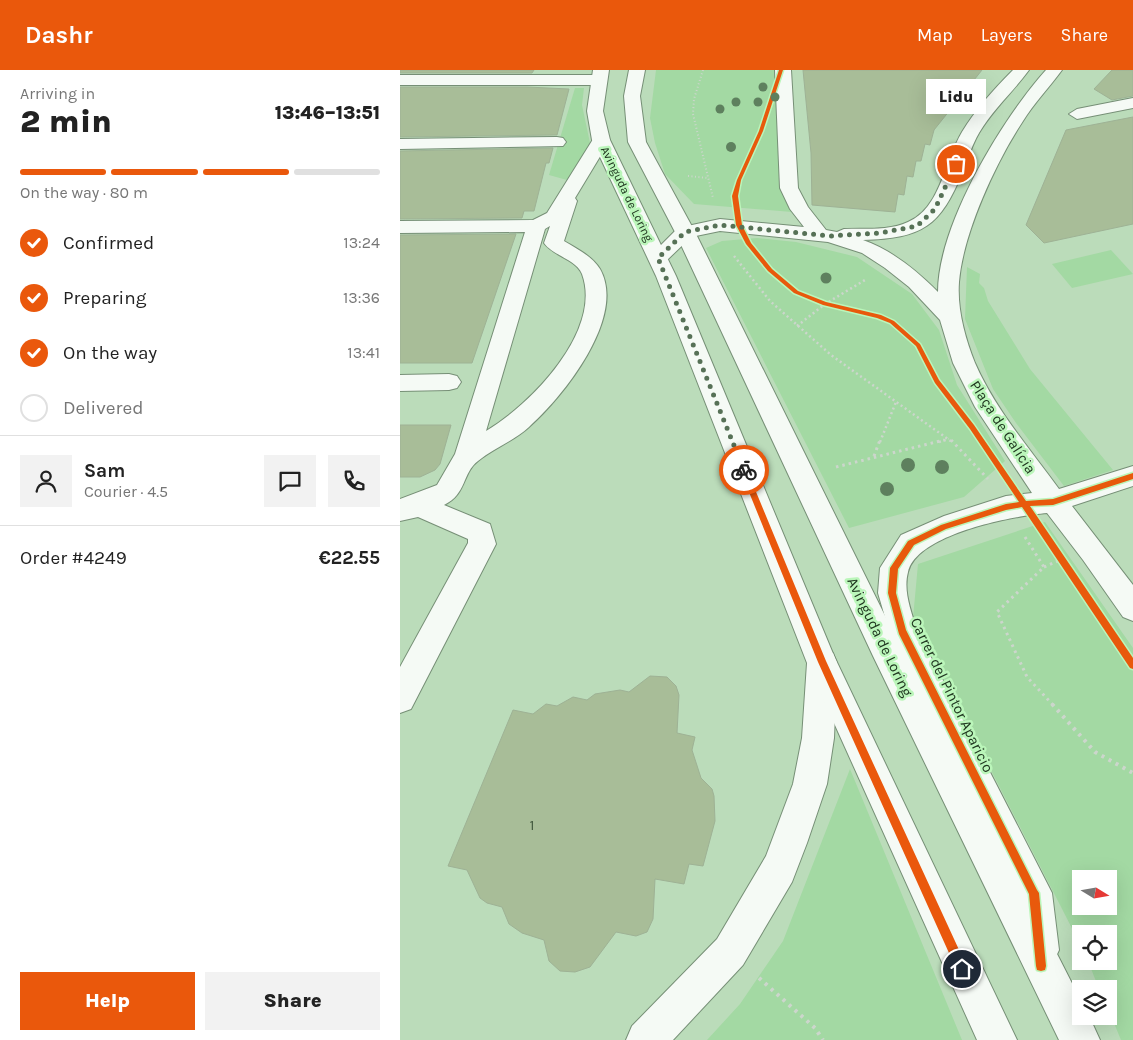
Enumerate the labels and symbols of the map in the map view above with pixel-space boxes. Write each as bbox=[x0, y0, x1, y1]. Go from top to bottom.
callout: Lidu bbox=[926, 79, 986, 114]
pin bbox=[935, 143, 977, 185]
street label: Avinguda de Loring bbox=[598, 144, 656, 244]
street label: Plaça de Galícia bbox=[966, 377, 1040, 477]
courier bbox=[719, 445, 769, 495]
street label: Avinguda de Loring bbox=[843, 574, 917, 700]
street label: Carrer del Pintor Aparicio bbox=[907, 615, 997, 775]
house number: 1 bbox=[530, 816, 534, 834]
north arrow bbox=[1072, 870, 1118, 915]
pin bbox=[941, 948, 983, 990]

